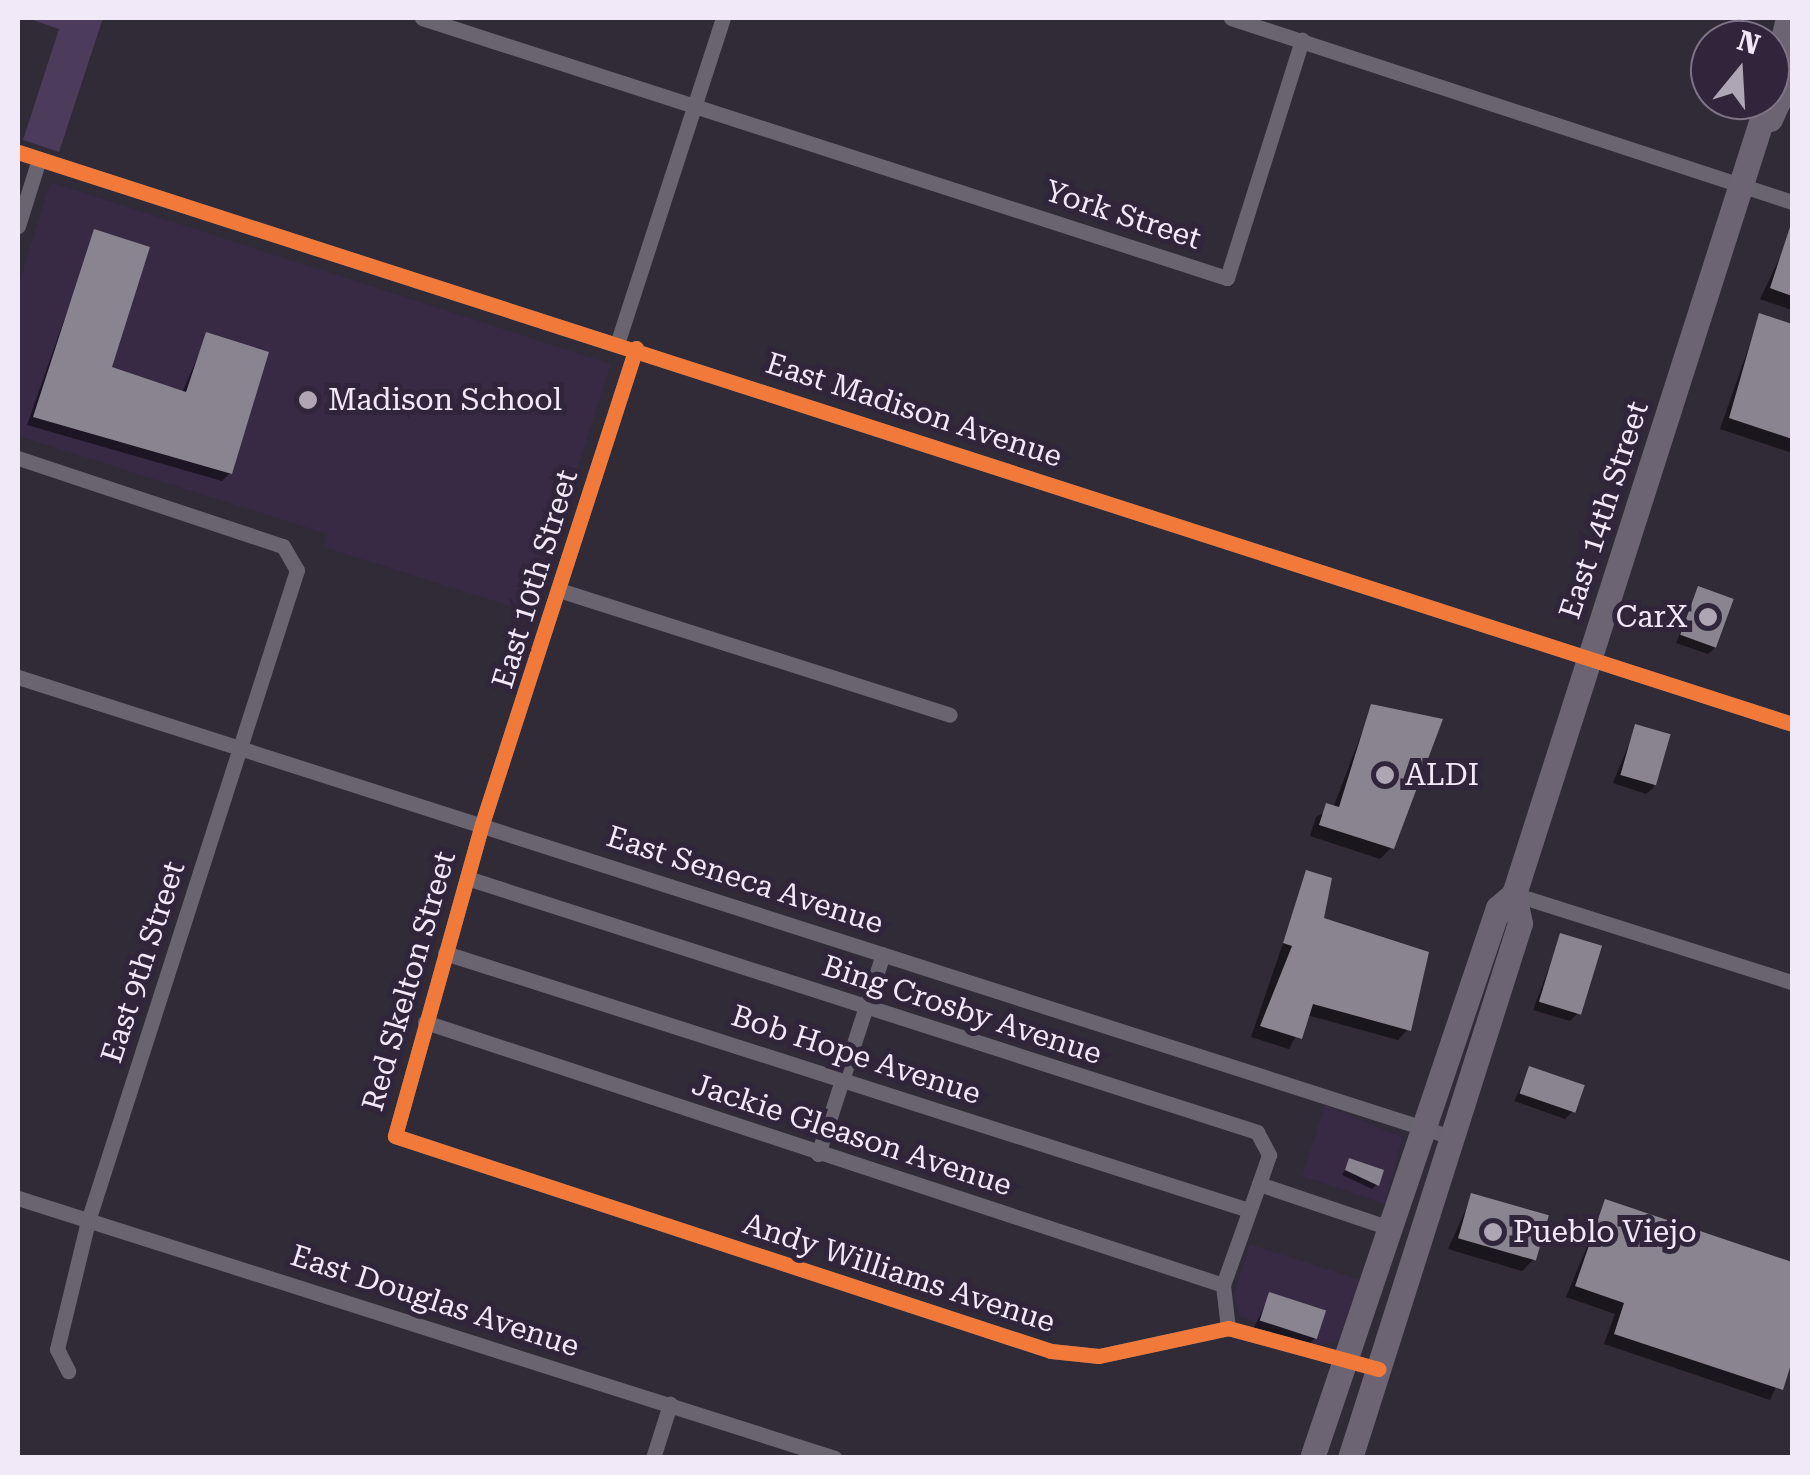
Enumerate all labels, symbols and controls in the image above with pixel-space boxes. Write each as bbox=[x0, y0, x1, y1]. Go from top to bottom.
north arrow bbox=[1690, 20, 1790, 120]
text: N bbox=[1733, 24, 1764, 62]
street label: York Street bbox=[1041, 173, 1205, 257]
street label: East Madison Avenue bbox=[762, 345, 1066, 475]
place label: Madison School bbox=[328, 382, 562, 418]
marker: Madison School bbox=[297, 389, 319, 411]
street label: East 14th Street bbox=[1552, 397, 1656, 623]
street label: East 10th Street bbox=[485, 465, 585, 693]
place label: CarX bbox=[1616, 599, 1688, 635]
marker: CarX bbox=[1697, 606, 1719, 628]
place label: ALDI bbox=[1405, 757, 1479, 793]
marker: ALDI bbox=[1374, 764, 1396, 786]
street label: East Seneca Avenue bbox=[602, 818, 888, 942]
street label: Red Skelton Street bbox=[355, 847, 463, 1115]
street label: East 9th Street bbox=[93, 857, 193, 1067]
street label: Bing Crosby Avenue bbox=[818, 948, 1106, 1072]
street label: Bob Hope Avenue bbox=[727, 998, 985, 1112]
street label: Jackie Gleason Avenue bbox=[688, 1066, 1016, 1204]
street label: Andy Williams Avenue bbox=[738, 1206, 1060, 1340]
place label: Pueblo Viejo bbox=[1513, 1214, 1697, 1250]
marker: Pueblo Viejo bbox=[1482, 1221, 1504, 1243]
street label: East Douglas Avenue bbox=[286, 1237, 584, 1365]

